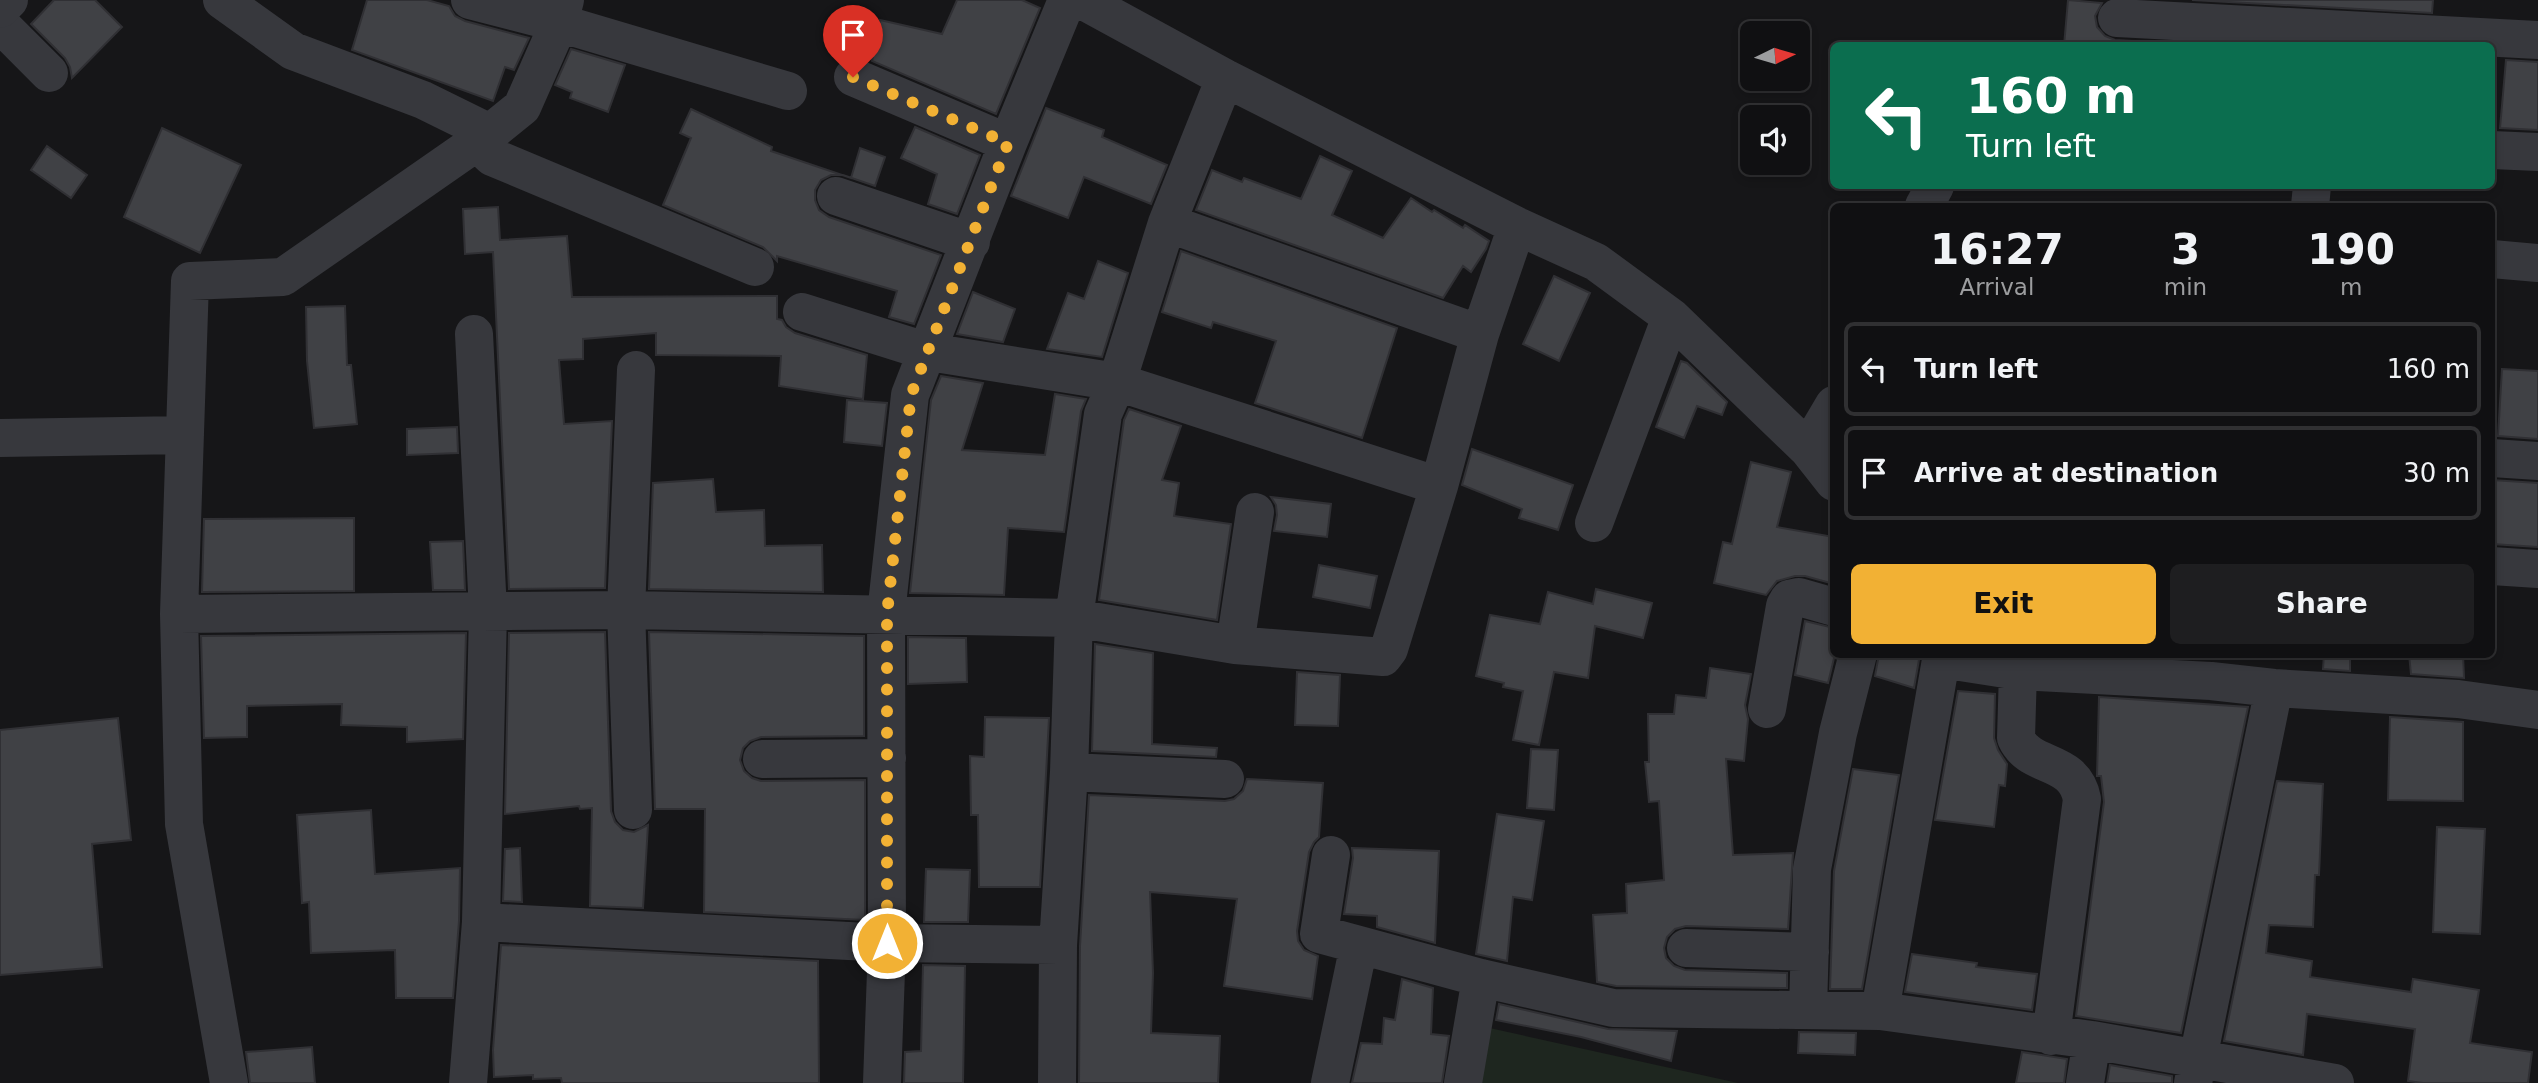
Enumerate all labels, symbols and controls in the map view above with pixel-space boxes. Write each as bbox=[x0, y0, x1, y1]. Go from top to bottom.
pin bbox=[823, 5, 883, 77]
icon: arrive bbox=[834, 16, 872, 54]
north arrow bbox=[1740, 21, 1810, 91]
map controls bbox=[1740, 21, 1810, 175]
text: 160 m bbox=[1966, 68, 2136, 125]
icon: left bbox=[1851, 70, 1942, 161]
button: sound bbox=[1740, 105, 1810, 175]
text: Turn left bbox=[1966, 127, 2096, 165]
text: 16:27 bbox=[1930, 225, 2064, 274]
text: 3 bbox=[2171, 225, 2200, 274]
text: 190 bbox=[2307, 225, 2395, 274]
text: Arrival bbox=[1960, 274, 2034, 300]
text: min bbox=[2164, 274, 2207, 300]
text: m bbox=[2340, 274, 2362, 300]
icon: left bbox=[1855, 350, 1893, 388]
text: Turn left bbox=[1914, 354, 2038, 384]
text: 160 m bbox=[2387, 354, 2470, 384]
icon: arrive bbox=[1855, 454, 1893, 492]
text: Arrive at destination bbox=[1914, 458, 2218, 488]
text: 30 m bbox=[2403, 458, 2470, 488]
button: Exit bbox=[1851, 564, 2156, 644]
button: Share bbox=[2170, 564, 2474, 644]
position arrow bbox=[850, 906, 924, 980]

